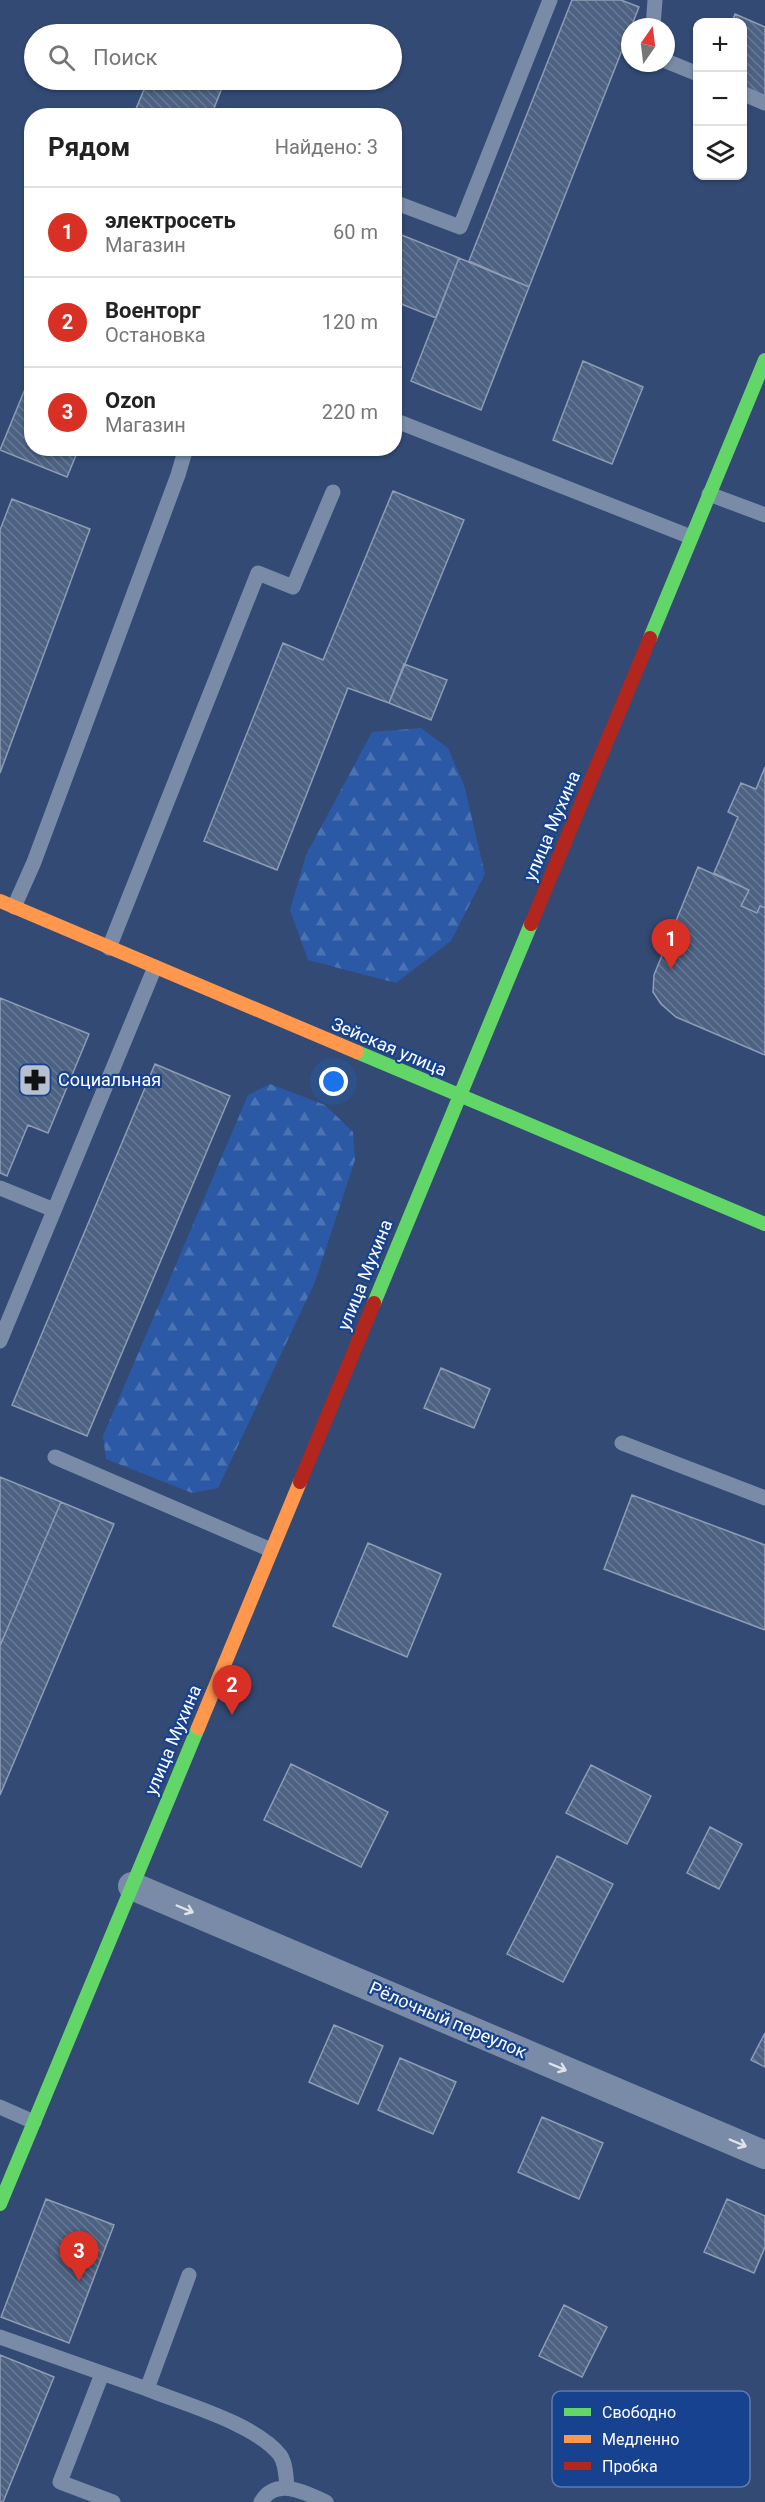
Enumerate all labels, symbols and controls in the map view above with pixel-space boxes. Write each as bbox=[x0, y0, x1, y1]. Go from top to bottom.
north arrow bbox=[621, 18, 675, 72]
map controls bbox=[693, 18, 747, 180]
button: + bbox=[693, 18, 747, 72]
search box bbox=[24, 24, 402, 90]
icon: search bbox=[45, 41, 78, 74]
text: Поиск bbox=[93, 45, 157, 70]
button: − bbox=[693, 72, 747, 126]
button: layers bbox=[693, 126, 747, 180]
text: Рядом bbox=[48, 132, 130, 162]
text: Найдено: 3 bbox=[275, 135, 378, 159]
text: электросеть bbox=[105, 208, 236, 233]
text: 1 bbox=[62, 220, 73, 244]
text: 60 m bbox=[333, 220, 378, 244]
text: Магазин bbox=[105, 233, 186, 257]
text: Военторг bbox=[105, 298, 201, 323]
text: 2 bbox=[62, 310, 73, 334]
text: 120 m bbox=[322, 310, 378, 334]
text: Остановка bbox=[105, 323, 206, 347]
text: Ozon bbox=[105, 388, 156, 413]
text: 3 bbox=[62, 400, 73, 424]
text: 220 m bbox=[322, 400, 378, 424]
text: Магазин bbox=[105, 413, 186, 437]
street label: улица Мухина bbox=[519, 768, 584, 884]
pin: 1 bbox=[652, 920, 690, 969]
street label: Зейская улица bbox=[328, 1013, 450, 1080]
pharmacy icon: Социальная bbox=[17, 1062, 53, 1098]
your location bbox=[319, 1067, 348, 1096]
place label: Социальная bbox=[58, 1069, 161, 1090]
street label: улица Мухина bbox=[333, 1216, 396, 1333]
pin: 2 bbox=[212, 1666, 252, 1715]
street label: улица Мухина bbox=[140, 1682, 205, 1798]
one-way arrow bbox=[176, 1904, 194, 1915]
street label: Рёлочный переулок bbox=[367, 1977, 530, 2062]
one-way arrow bbox=[549, 2062, 567, 2073]
one-way arrow bbox=[728, 2138, 746, 2149]
pin: 3 bbox=[60, 2232, 98, 2281]
legend bbox=[552, 2391, 750, 2487]
text: Свободно bbox=[602, 2403, 676, 2422]
text: Медленно bbox=[602, 2430, 679, 2449]
text: Пробка bbox=[602, 2457, 658, 2476]

